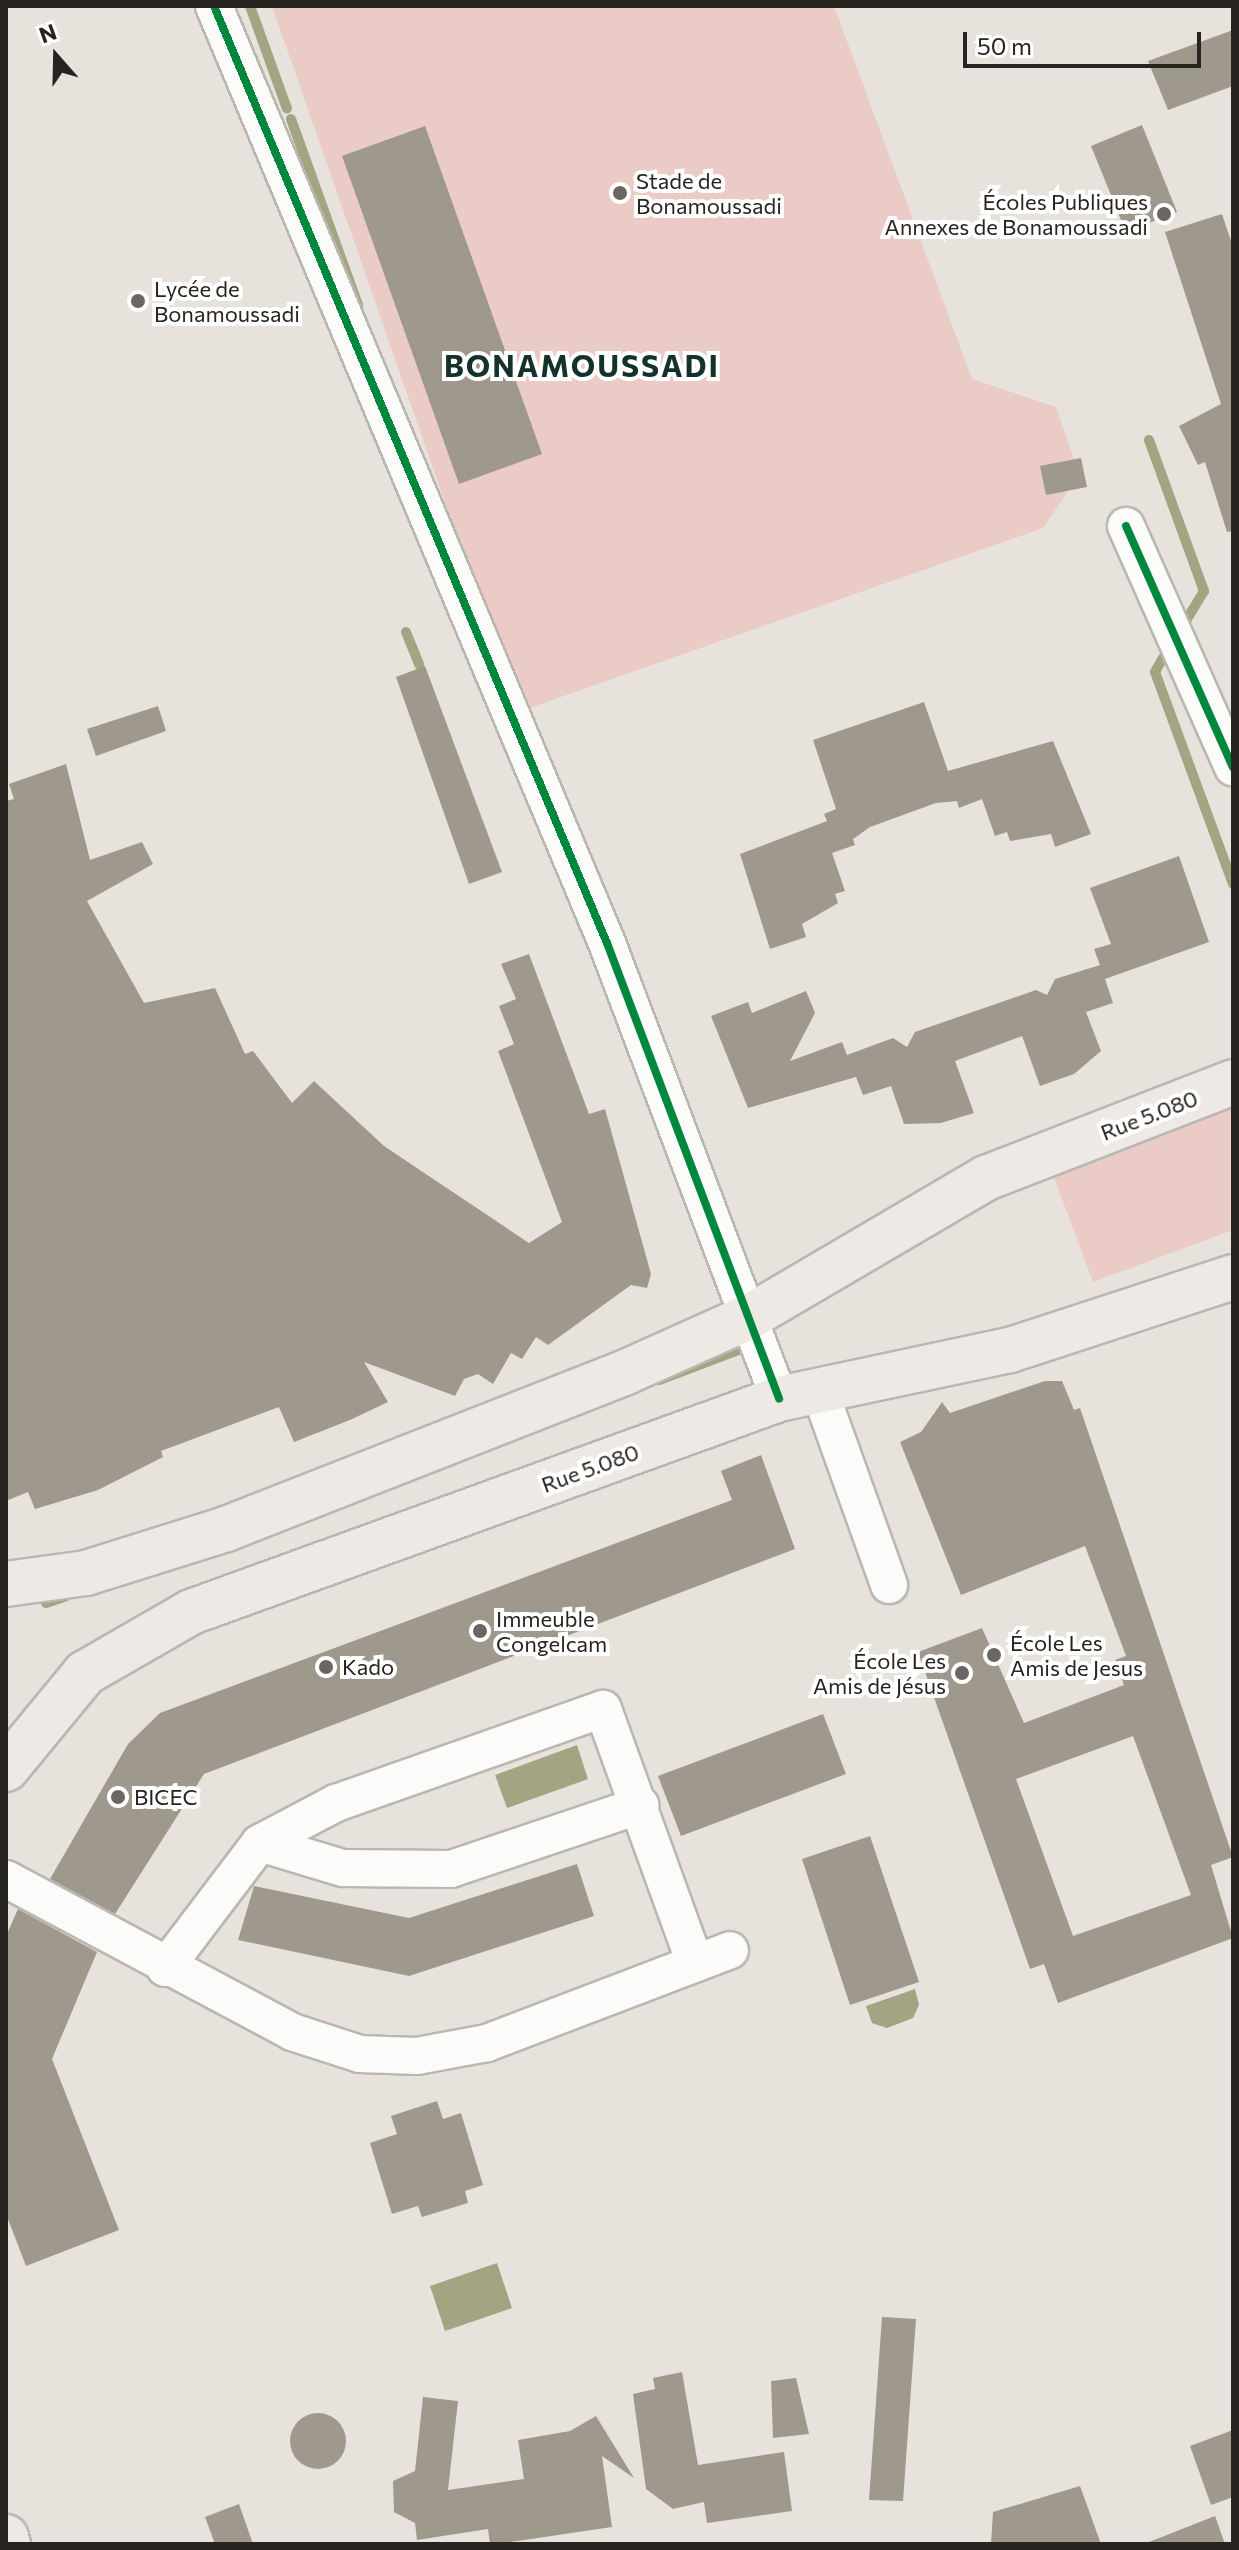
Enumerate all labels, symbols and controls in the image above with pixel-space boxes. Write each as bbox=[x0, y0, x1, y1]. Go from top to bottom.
north arrow bbox=[16, 16, 96, 96]
scale bar bbox=[967, 16, 1205, 66]
text: N bbox=[35, 17, 60, 48]
text: 50 m bbox=[977, 31, 1032, 60]
place label: Stade de Bonamoussadi bbox=[636, 167, 782, 218]
marker: Stade de Bonamoussadi bbox=[611, 184, 629, 202]
place label: Écoles Publiques Annexes de Bonamoussadi bbox=[885, 188, 1148, 240]
marker: Écoles Publiques Annexes de Bonamoussadi bbox=[1155, 205, 1173, 223]
place label: Lycée de Bonamoussadi bbox=[154, 275, 300, 326]
marker: Lycée de Bonamoussadi bbox=[129, 292, 147, 310]
district label: BONAMOUSSADI bbox=[444, 347, 720, 383]
street label: Rue 5.080 bbox=[1097, 1084, 1201, 1146]
street label: Rue 5.080 bbox=[538, 1438, 642, 1498]
place label: Immeuble Congelcam bbox=[496, 1605, 607, 1656]
marker: Immeuble Congelcam bbox=[471, 1622, 489, 1640]
place label: École Les Amis de Jesus bbox=[1010, 1629, 1143, 1680]
marker: École Les Amis de Jesus bbox=[985, 1646, 1003, 1664]
place label: École Les Amis de Jésus bbox=[813, 1647, 946, 1698]
place label: Kado bbox=[342, 1654, 394, 1680]
marker: Kado bbox=[317, 1658, 335, 1676]
marker: École Les Amis de Jésus bbox=[953, 1664, 971, 1682]
place label: BICEC bbox=[134, 1784, 198, 1810]
marker: BICEC bbox=[109, 1788, 127, 1806]

